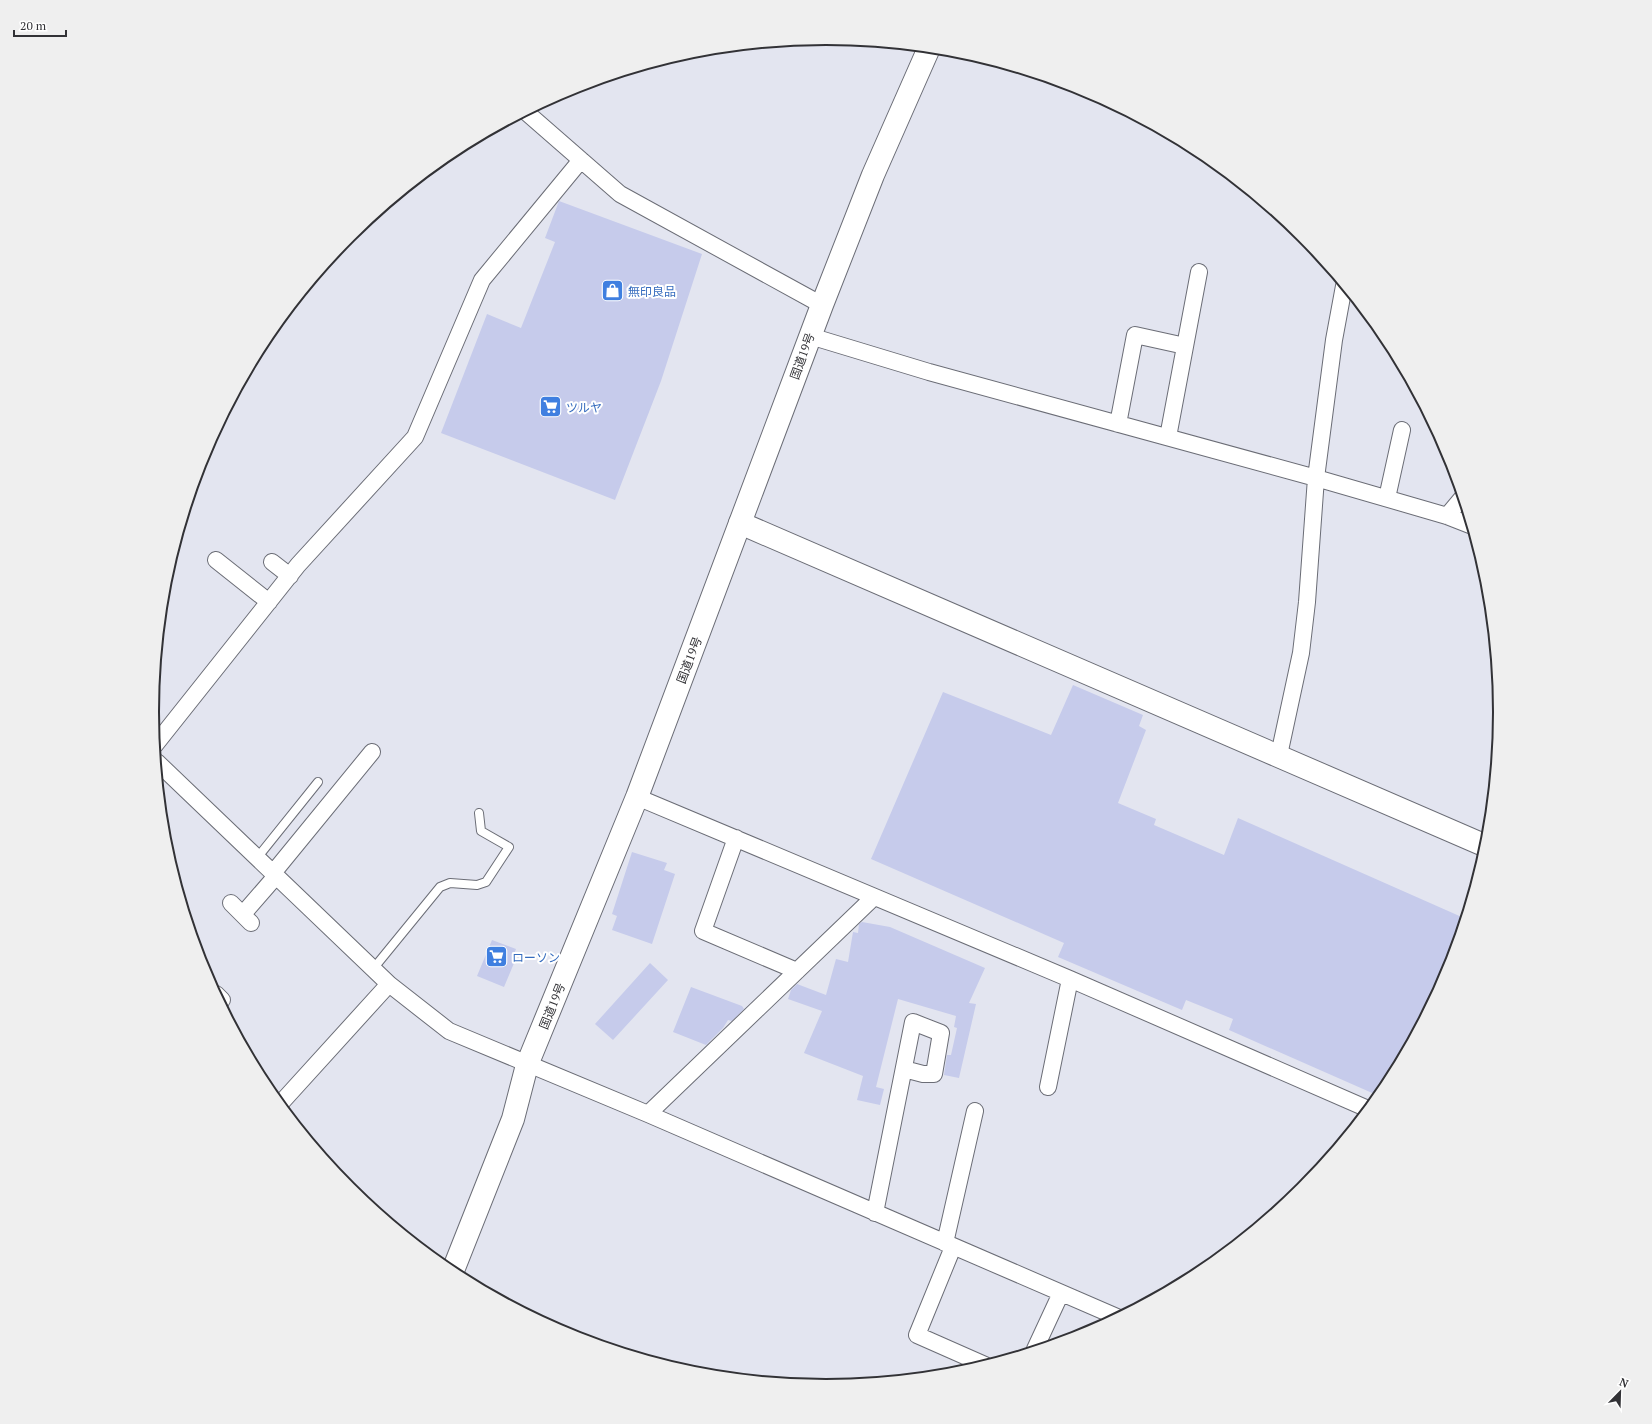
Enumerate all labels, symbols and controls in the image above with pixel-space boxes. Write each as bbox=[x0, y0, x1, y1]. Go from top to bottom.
scale bar bbox=[14, 12, 66, 38]
text: 20 m bbox=[20, 18, 47, 33]
shop icon: 無印良品 bbox=[600, 278, 626, 304]
place label: 無印良品 bbox=[628, 284, 676, 299]
street label: 国道19号 bbox=[787, 331, 817, 381]
supermarket icon: ツルヤ bbox=[538, 394, 564, 420]
place label: ツルヤ bbox=[566, 400, 602, 415]
street label: 国道19号 bbox=[673, 635, 705, 685]
supermarket icon: ローソン bbox=[483, 944, 509, 970]
place label: ローソン bbox=[512, 950, 560, 965]
street label: 国道19号 bbox=[536, 981, 568, 1031]
north arrow bbox=[1600, 1372, 1640, 1412]
text: N bbox=[1617, 1375, 1631, 1391]

